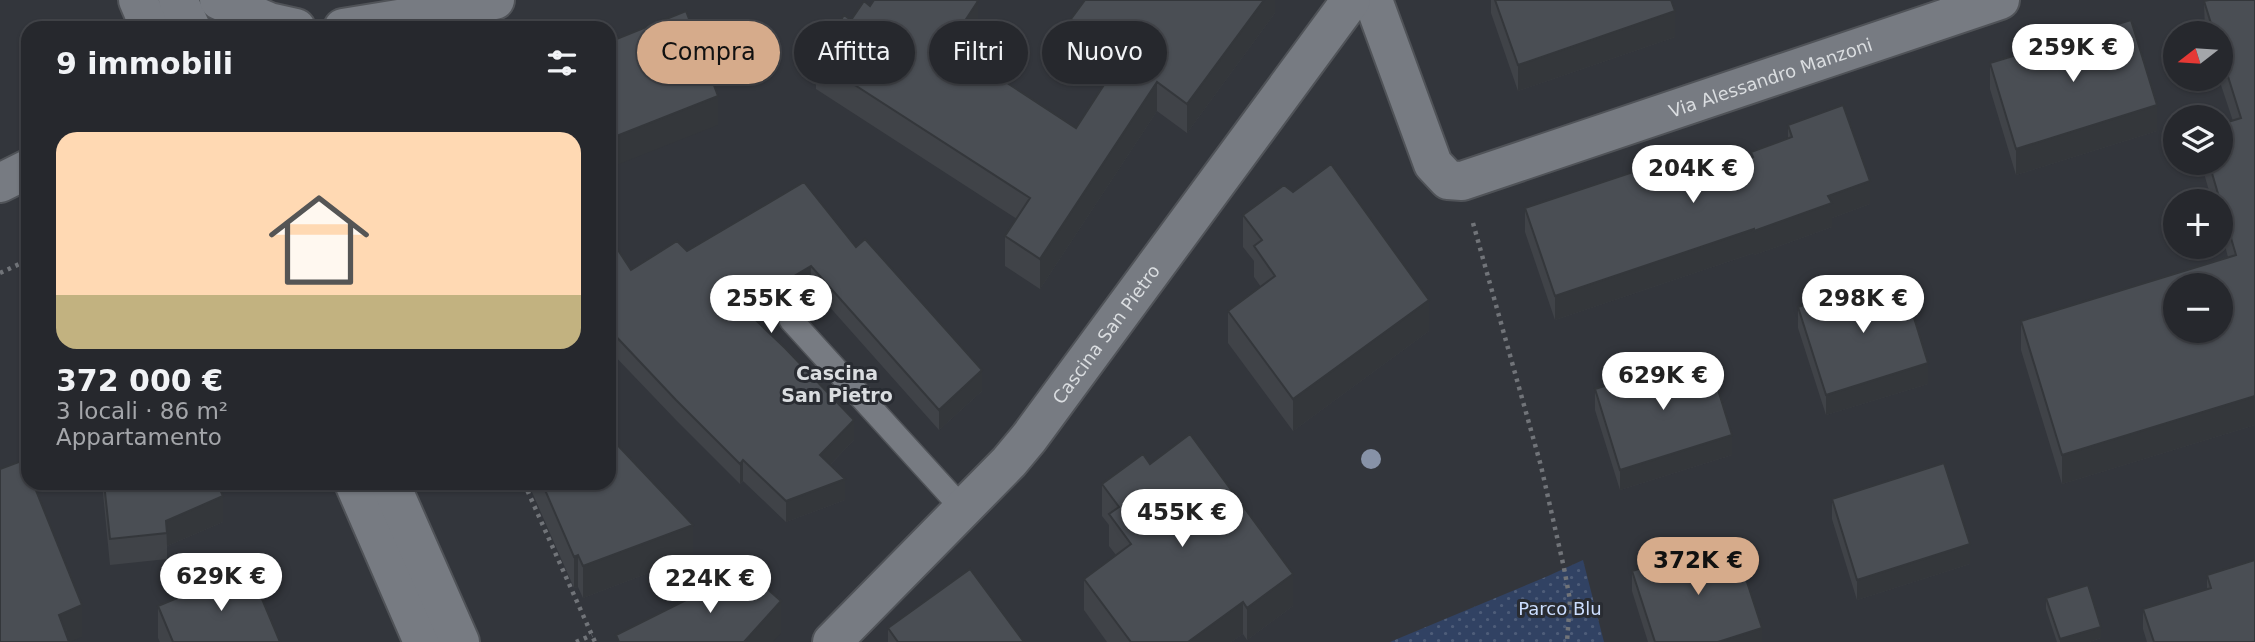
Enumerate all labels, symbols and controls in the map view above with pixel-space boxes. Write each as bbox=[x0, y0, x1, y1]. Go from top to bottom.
chip: Compra bbox=[637, 21, 780, 84]
chip: Affitta bbox=[794, 21, 915, 84]
chip: Filtri bbox=[929, 21, 1028, 84]
chip: Nuovo bbox=[1042, 21, 1167, 84]
north arrow bbox=[2163, 21, 2233, 91]
map controls bbox=[2163, 21, 2233, 343]
pin: 259K € bbox=[2016, 24, 2130, 84]
street label: Via Alessandro Manzoni bbox=[1666, 33, 1875, 121]
text: 259K € bbox=[2028, 34, 2118, 60]
icon: filters bbox=[543, 44, 581, 82]
text: 9 immobili bbox=[56, 46, 233, 81]
button: layers bbox=[2163, 105, 2233, 175]
pin: 204K € bbox=[1636, 146, 1750, 205]
text: 204K € bbox=[1648, 155, 1738, 181]
icon: home bbox=[256, 177, 382, 303]
button: + bbox=[2163, 189, 2233, 259]
street label: Cascina San Pietro bbox=[1048, 260, 1164, 407]
button: − bbox=[2163, 273, 2233, 343]
pin: 255K € bbox=[714, 276, 828, 335]
pin: 298K € bbox=[1806, 276, 1920, 335]
text: 255K € bbox=[726, 285, 816, 311]
text: 298K € bbox=[1818, 285, 1908, 311]
pin: 629K € bbox=[1606, 352, 1720, 412]
district label: Cascina San Pietro bbox=[781, 362, 893, 406]
text: 629K € bbox=[1618, 362, 1708, 388]
text: 372 000 € bbox=[56, 363, 223, 398]
text: 3 locali · 86 m² bbox=[56, 398, 228, 424]
text: Appartamento bbox=[56, 424, 222, 450]
pin: 455K € bbox=[1125, 490, 1239, 549]
text: 455K € bbox=[1137, 499, 1227, 525]
pin: 372K € bbox=[1641, 538, 1755, 597]
text: 372K € bbox=[1653, 547, 1743, 573]
pin: 629K € bbox=[164, 554, 278, 613]
pin: 224K € bbox=[653, 556, 767, 615]
text: 629K € bbox=[176, 563, 266, 589]
text: 224K € bbox=[665, 565, 755, 591]
park label: Parco Blu bbox=[1518, 598, 1602, 619]

